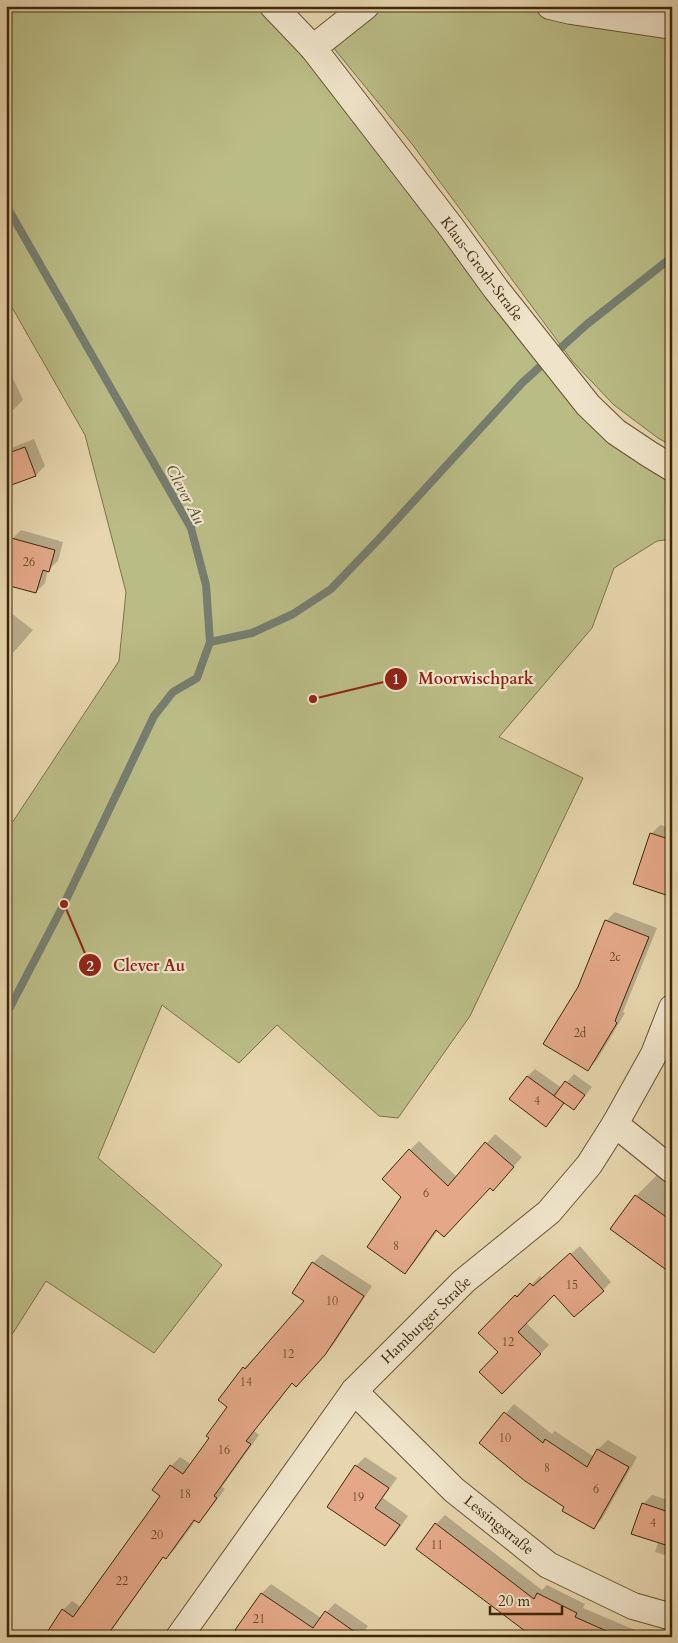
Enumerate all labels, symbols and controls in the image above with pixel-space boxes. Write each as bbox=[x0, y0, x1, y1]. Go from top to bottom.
street label: Klaus-Groth-Straße bbox=[436, 212, 528, 326]
water label: Clever Au bbox=[160, 461, 210, 528]
house number: 26 bbox=[23, 554, 35, 570]
callout: Moorwischpark bbox=[383, 663, 544, 694]
text: Moorwischpark bbox=[418, 668, 534, 690]
text: 1 bbox=[392, 669, 400, 689]
house number: 2c bbox=[609, 949, 621, 965]
callout: Clever Au bbox=[78, 950, 195, 981]
text: Clever Au bbox=[113, 955, 185, 977]
text: 2 bbox=[86, 956, 94, 976]
house number: 2d bbox=[574, 1025, 587, 1041]
house number: 4 bbox=[534, 1093, 540, 1109]
house number: 6 bbox=[423, 1185, 429, 1201]
house number: 8 bbox=[393, 1238, 399, 1254]
street label: Hamburger Straße bbox=[377, 1272, 476, 1368]
house number: 15 bbox=[566, 1277, 578, 1293]
house number: 10 bbox=[326, 1293, 338, 1309]
house number: 12 bbox=[502, 1334, 514, 1350]
house number: 12 bbox=[282, 1346, 294, 1362]
house number: 14 bbox=[240, 1374, 252, 1390]
house number: 10 bbox=[499, 1430, 511, 1446]
house number: 16 bbox=[218, 1442, 230, 1458]
house number: 8 bbox=[544, 1460, 550, 1476]
house number: 6 bbox=[593, 1481, 599, 1497]
house number: 18 bbox=[179, 1486, 191, 1502]
house number: 19 bbox=[352, 1489, 364, 1505]
street label: Lessingstraße bbox=[460, 1491, 538, 1559]
house number: 4 bbox=[650, 1515, 656, 1531]
house number: 20 bbox=[151, 1527, 163, 1543]
house number: 11 bbox=[431, 1537, 443, 1553]
house number: 22 bbox=[116, 1573, 128, 1589]
scale bar bbox=[490, 1583, 563, 1615]
text: 20 m bbox=[498, 1591, 530, 1611]
house number: 21 bbox=[253, 1611, 265, 1627]

